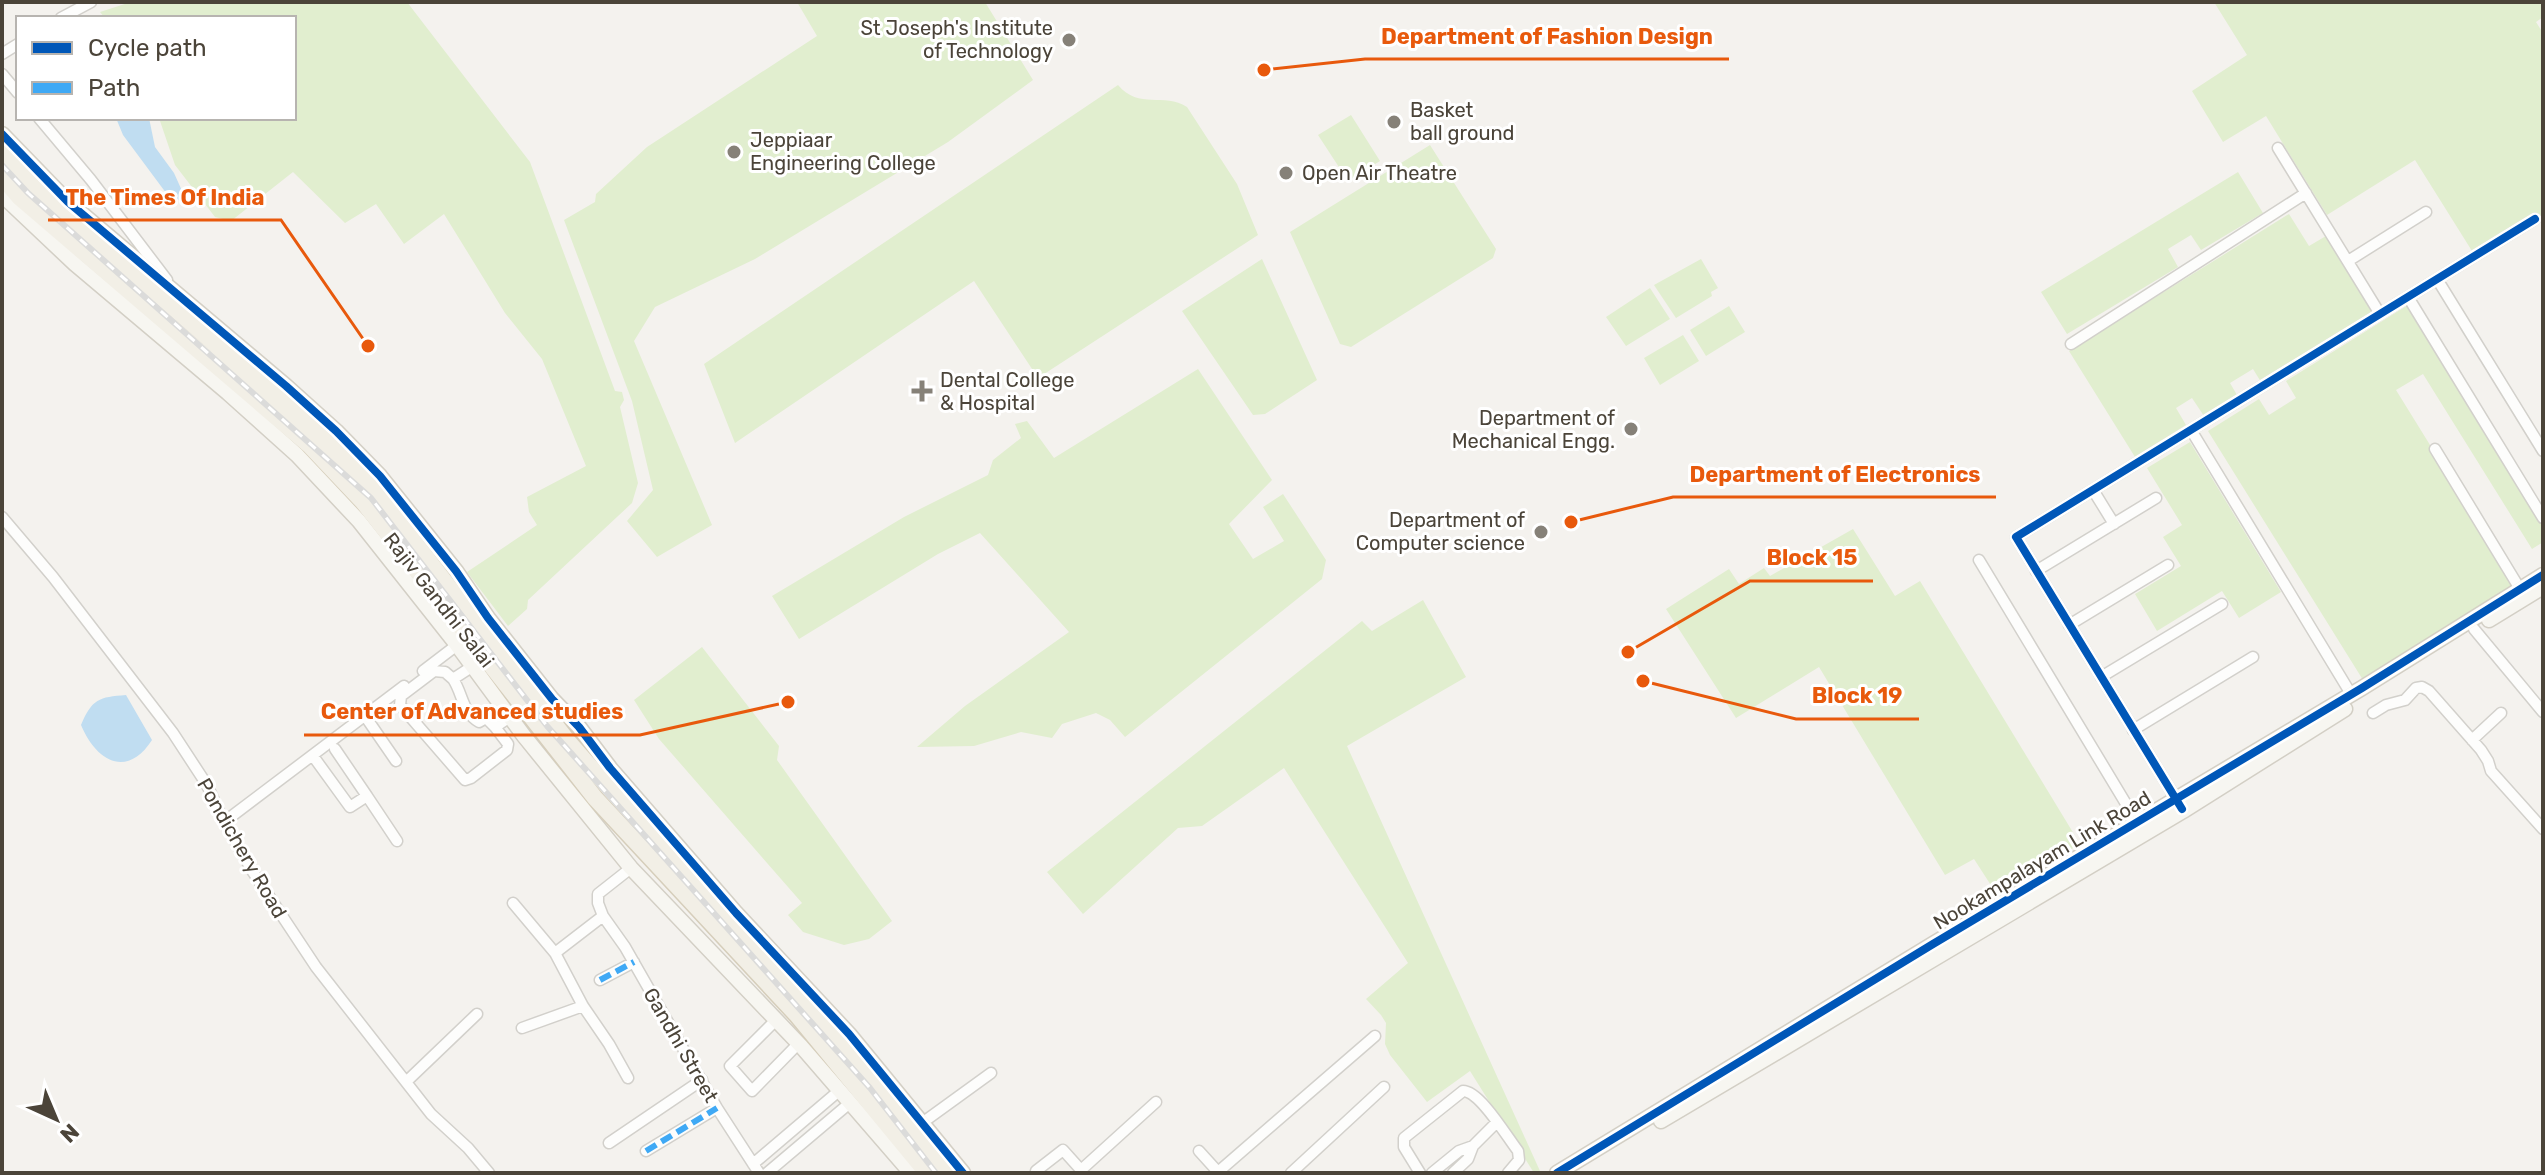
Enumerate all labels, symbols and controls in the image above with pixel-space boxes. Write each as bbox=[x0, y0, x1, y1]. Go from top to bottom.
callout: Department of Fashion Design bbox=[1365, 13, 1729, 59]
legend bbox=[16, 16, 296, 120]
place label: St Joseph's Institute of Technology bbox=[860, 16, 1053, 63]
text: Department of Fashion Design bbox=[1381, 23, 1713, 50]
marker: St Joseph's Institute of Technology bbox=[1060, 31, 1078, 49]
text: Cycle path bbox=[88, 34, 207, 62]
text: Path bbox=[88, 74, 140, 102]
place label: Basket ball ground bbox=[1410, 98, 1514, 145]
marker: Basket ball ground bbox=[1385, 113, 1403, 131]
place label: Jeppiaar Engineering College bbox=[750, 128, 936, 175]
marker: Jeppiaar Engineering College bbox=[725, 143, 743, 161]
place label: Open Air Theatre bbox=[1302, 161, 1457, 185]
marker: Open Air Theatre bbox=[1277, 164, 1295, 182]
callout: The Times Of India bbox=[48, 174, 281, 220]
text: The Times Of India bbox=[65, 184, 265, 211]
place label: Dental College & Hospital bbox=[940, 368, 1074, 415]
marker: Dental College & Hospital bbox=[911, 380, 933, 402]
place label: Department of Mechanical Engg. bbox=[1452, 406, 1615, 453]
marker: Department of Mechanical Engg. bbox=[1622, 420, 1640, 438]
callout: Department of Electronics bbox=[1673, 451, 1996, 497]
text: Department of Electronics bbox=[1689, 461, 1981, 488]
place label: Department of Computer science bbox=[1356, 508, 1525, 555]
marker: Department of Computer science bbox=[1532, 523, 1550, 541]
street label: Rajiv Gandhi Salai bbox=[379, 528, 499, 672]
callout: Block 15 bbox=[1750, 535, 1873, 581]
text: Block 15 bbox=[1767, 544, 1857, 571]
callout: Block 19 bbox=[1796, 673, 1919, 719]
text: Block 19 bbox=[1812, 682, 1902, 709]
callout: Center of Advanced studies bbox=[304, 689, 640, 735]
text: Center of Advanced studies bbox=[321, 698, 623, 725]
street label: Pondichery Road bbox=[192, 774, 292, 922]
street label: Nookampalayam Link Road bbox=[1929, 785, 2155, 935]
street label: Gandhi Street bbox=[639, 983, 724, 1107]
north arrow bbox=[16, 1079, 96, 1159]
text: N bbox=[54, 1118, 85, 1148]

